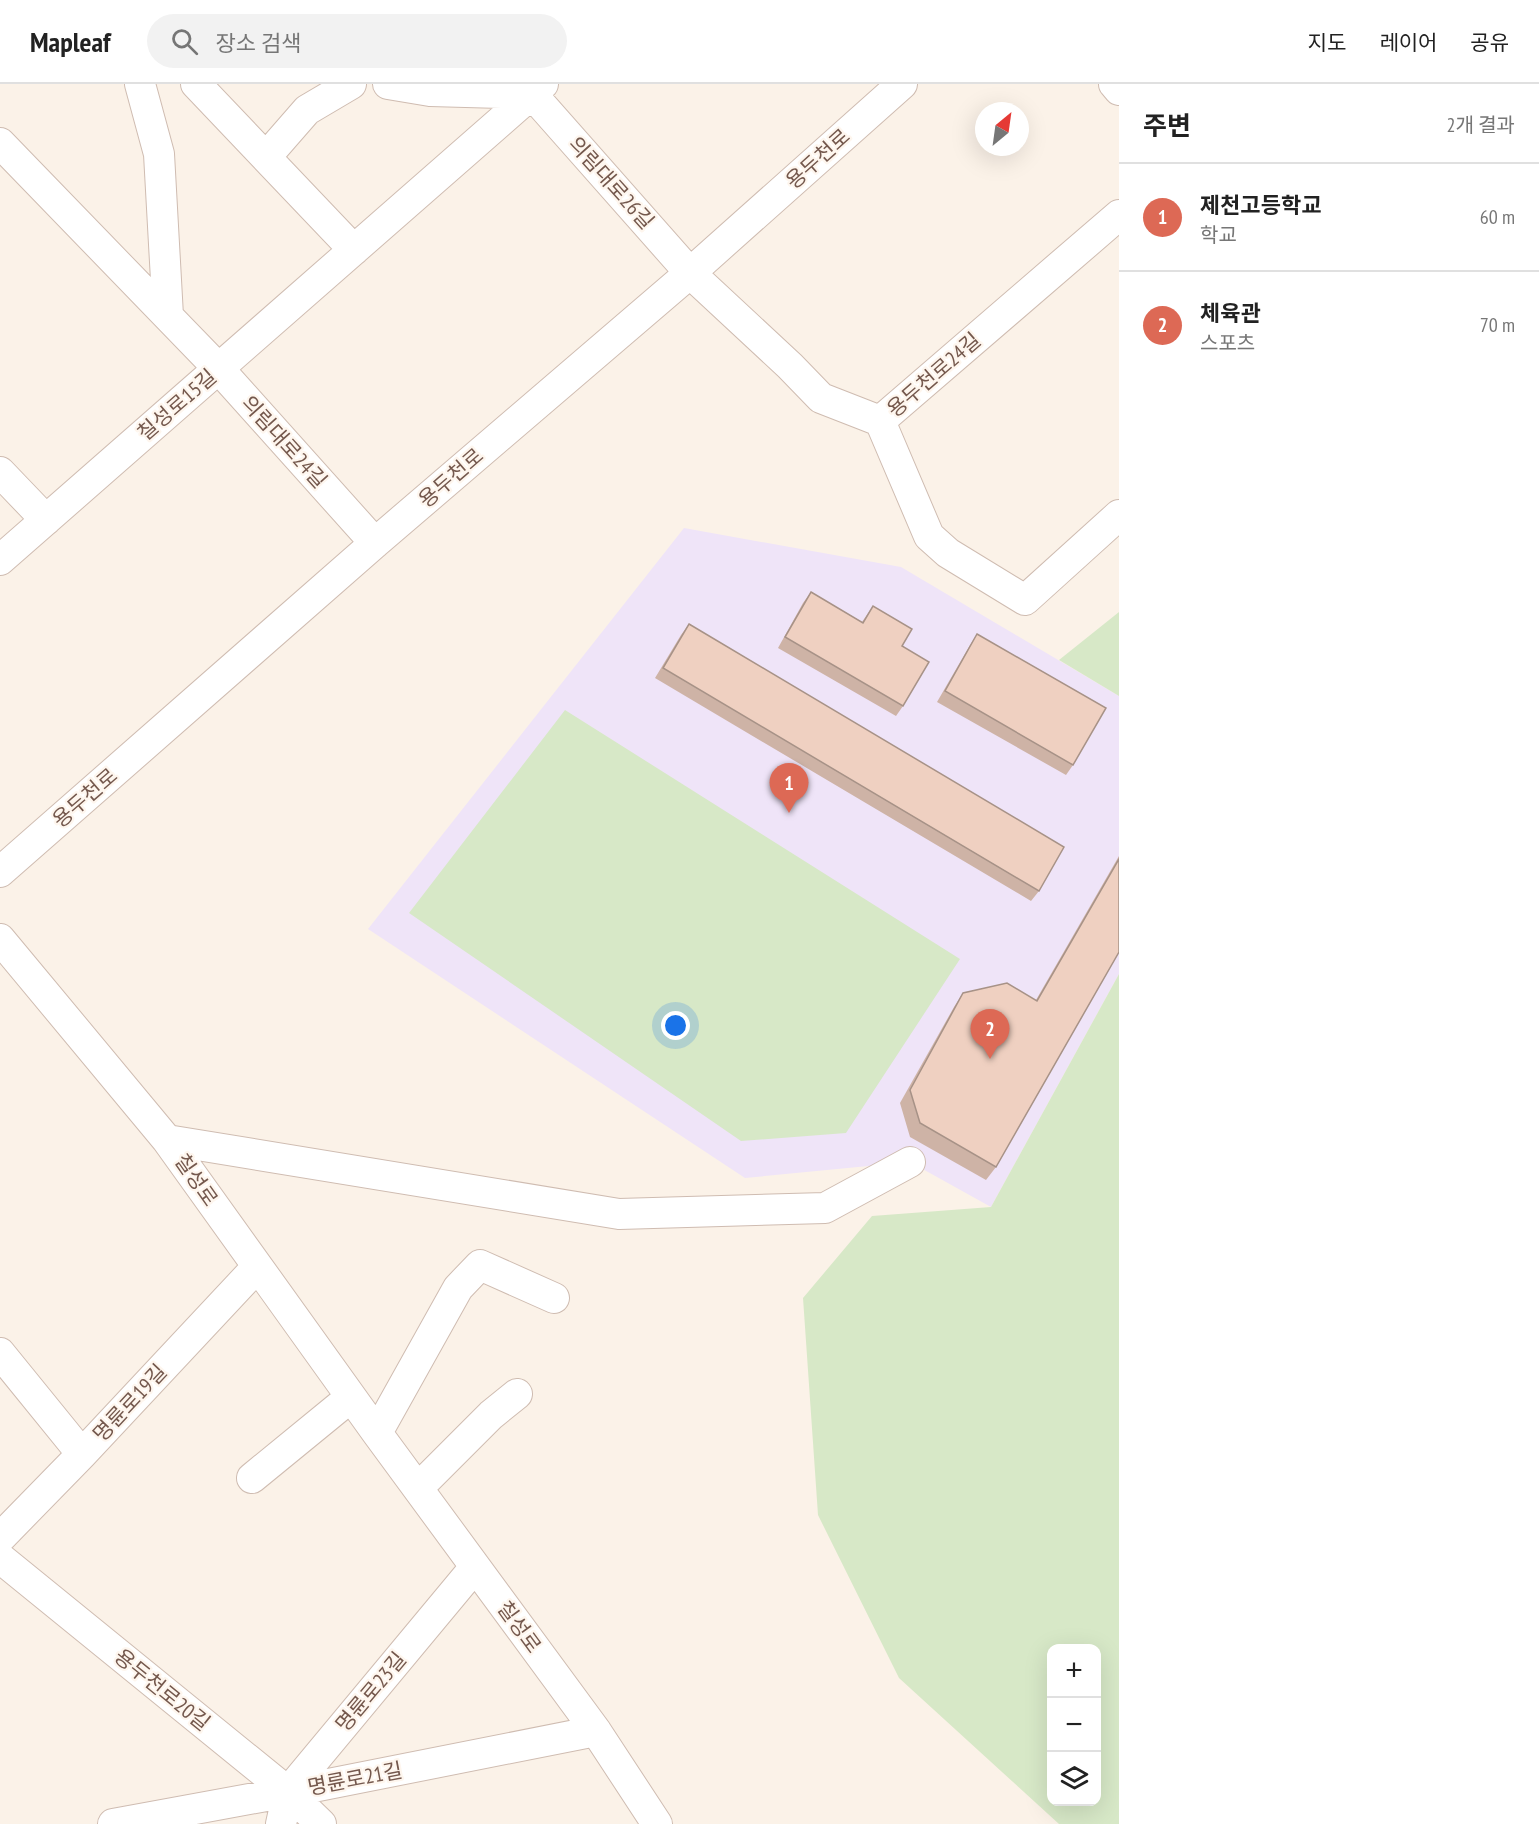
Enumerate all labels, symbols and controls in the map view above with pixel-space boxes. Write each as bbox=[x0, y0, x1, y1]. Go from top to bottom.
search box bbox=[147, 14, 567, 68]
text: Mapleaf bbox=[30, 23, 111, 60]
icon: search bbox=[168, 25, 201, 58]
text: 장소 검색 bbox=[216, 29, 301, 57]
text: 지도 bbox=[1308, 29, 1346, 56]
text: 레이어 bbox=[1379, 29, 1437, 56]
text: 공유 bbox=[1470, 29, 1509, 56]
north arrow bbox=[975, 102, 1029, 156]
text: 주변 bbox=[1143, 109, 1191, 142]
text: 2개 결과 bbox=[1447, 112, 1515, 138]
street label: 용두천로 bbox=[780, 123, 855, 195]
street label: 의림대로26길 bbox=[563, 131, 660, 235]
text: 제천고등학교 bbox=[1200, 191, 1321, 219]
text: 1 bbox=[1158, 204, 1167, 230]
text: 60 m bbox=[1480, 204, 1515, 230]
text: 학교 bbox=[1200, 222, 1237, 248]
text: 체육관 bbox=[1200, 299, 1261, 327]
text: 2 bbox=[1158, 312, 1167, 338]
text: 70 m bbox=[1480, 312, 1515, 338]
street label: 용두천로24길 bbox=[881, 327, 986, 423]
text: 스포츠 bbox=[1200, 330, 1255, 356]
street label: 칠성로15길 bbox=[132, 363, 222, 446]
street label: 의림대로24길 bbox=[236, 390, 333, 494]
street label: 용두천로 bbox=[413, 442, 489, 513]
street label: 용두천로 bbox=[47, 762, 123, 833]
pin: 1 bbox=[770, 764, 808, 813]
pin: 2 bbox=[970, 1010, 1010, 1059]
your location bbox=[661, 1011, 690, 1040]
street label: 칠성로 bbox=[169, 1148, 224, 1211]
street label: 명륜로19길 bbox=[87, 1358, 172, 1447]
street label: 칠성로 bbox=[491, 1595, 547, 1658]
street label: 용두천로20길 bbox=[109, 1643, 216, 1736]
map controls bbox=[1047, 1644, 1101, 1806]
button: + bbox=[1047, 1644, 1101, 1698]
street label: 명륜로23길 bbox=[329, 1646, 412, 1737]
button: − bbox=[1047, 1698, 1101, 1752]
button: layers bbox=[1047, 1752, 1101, 1806]
street label: 명륜로21길 bbox=[305, 1756, 405, 1801]

